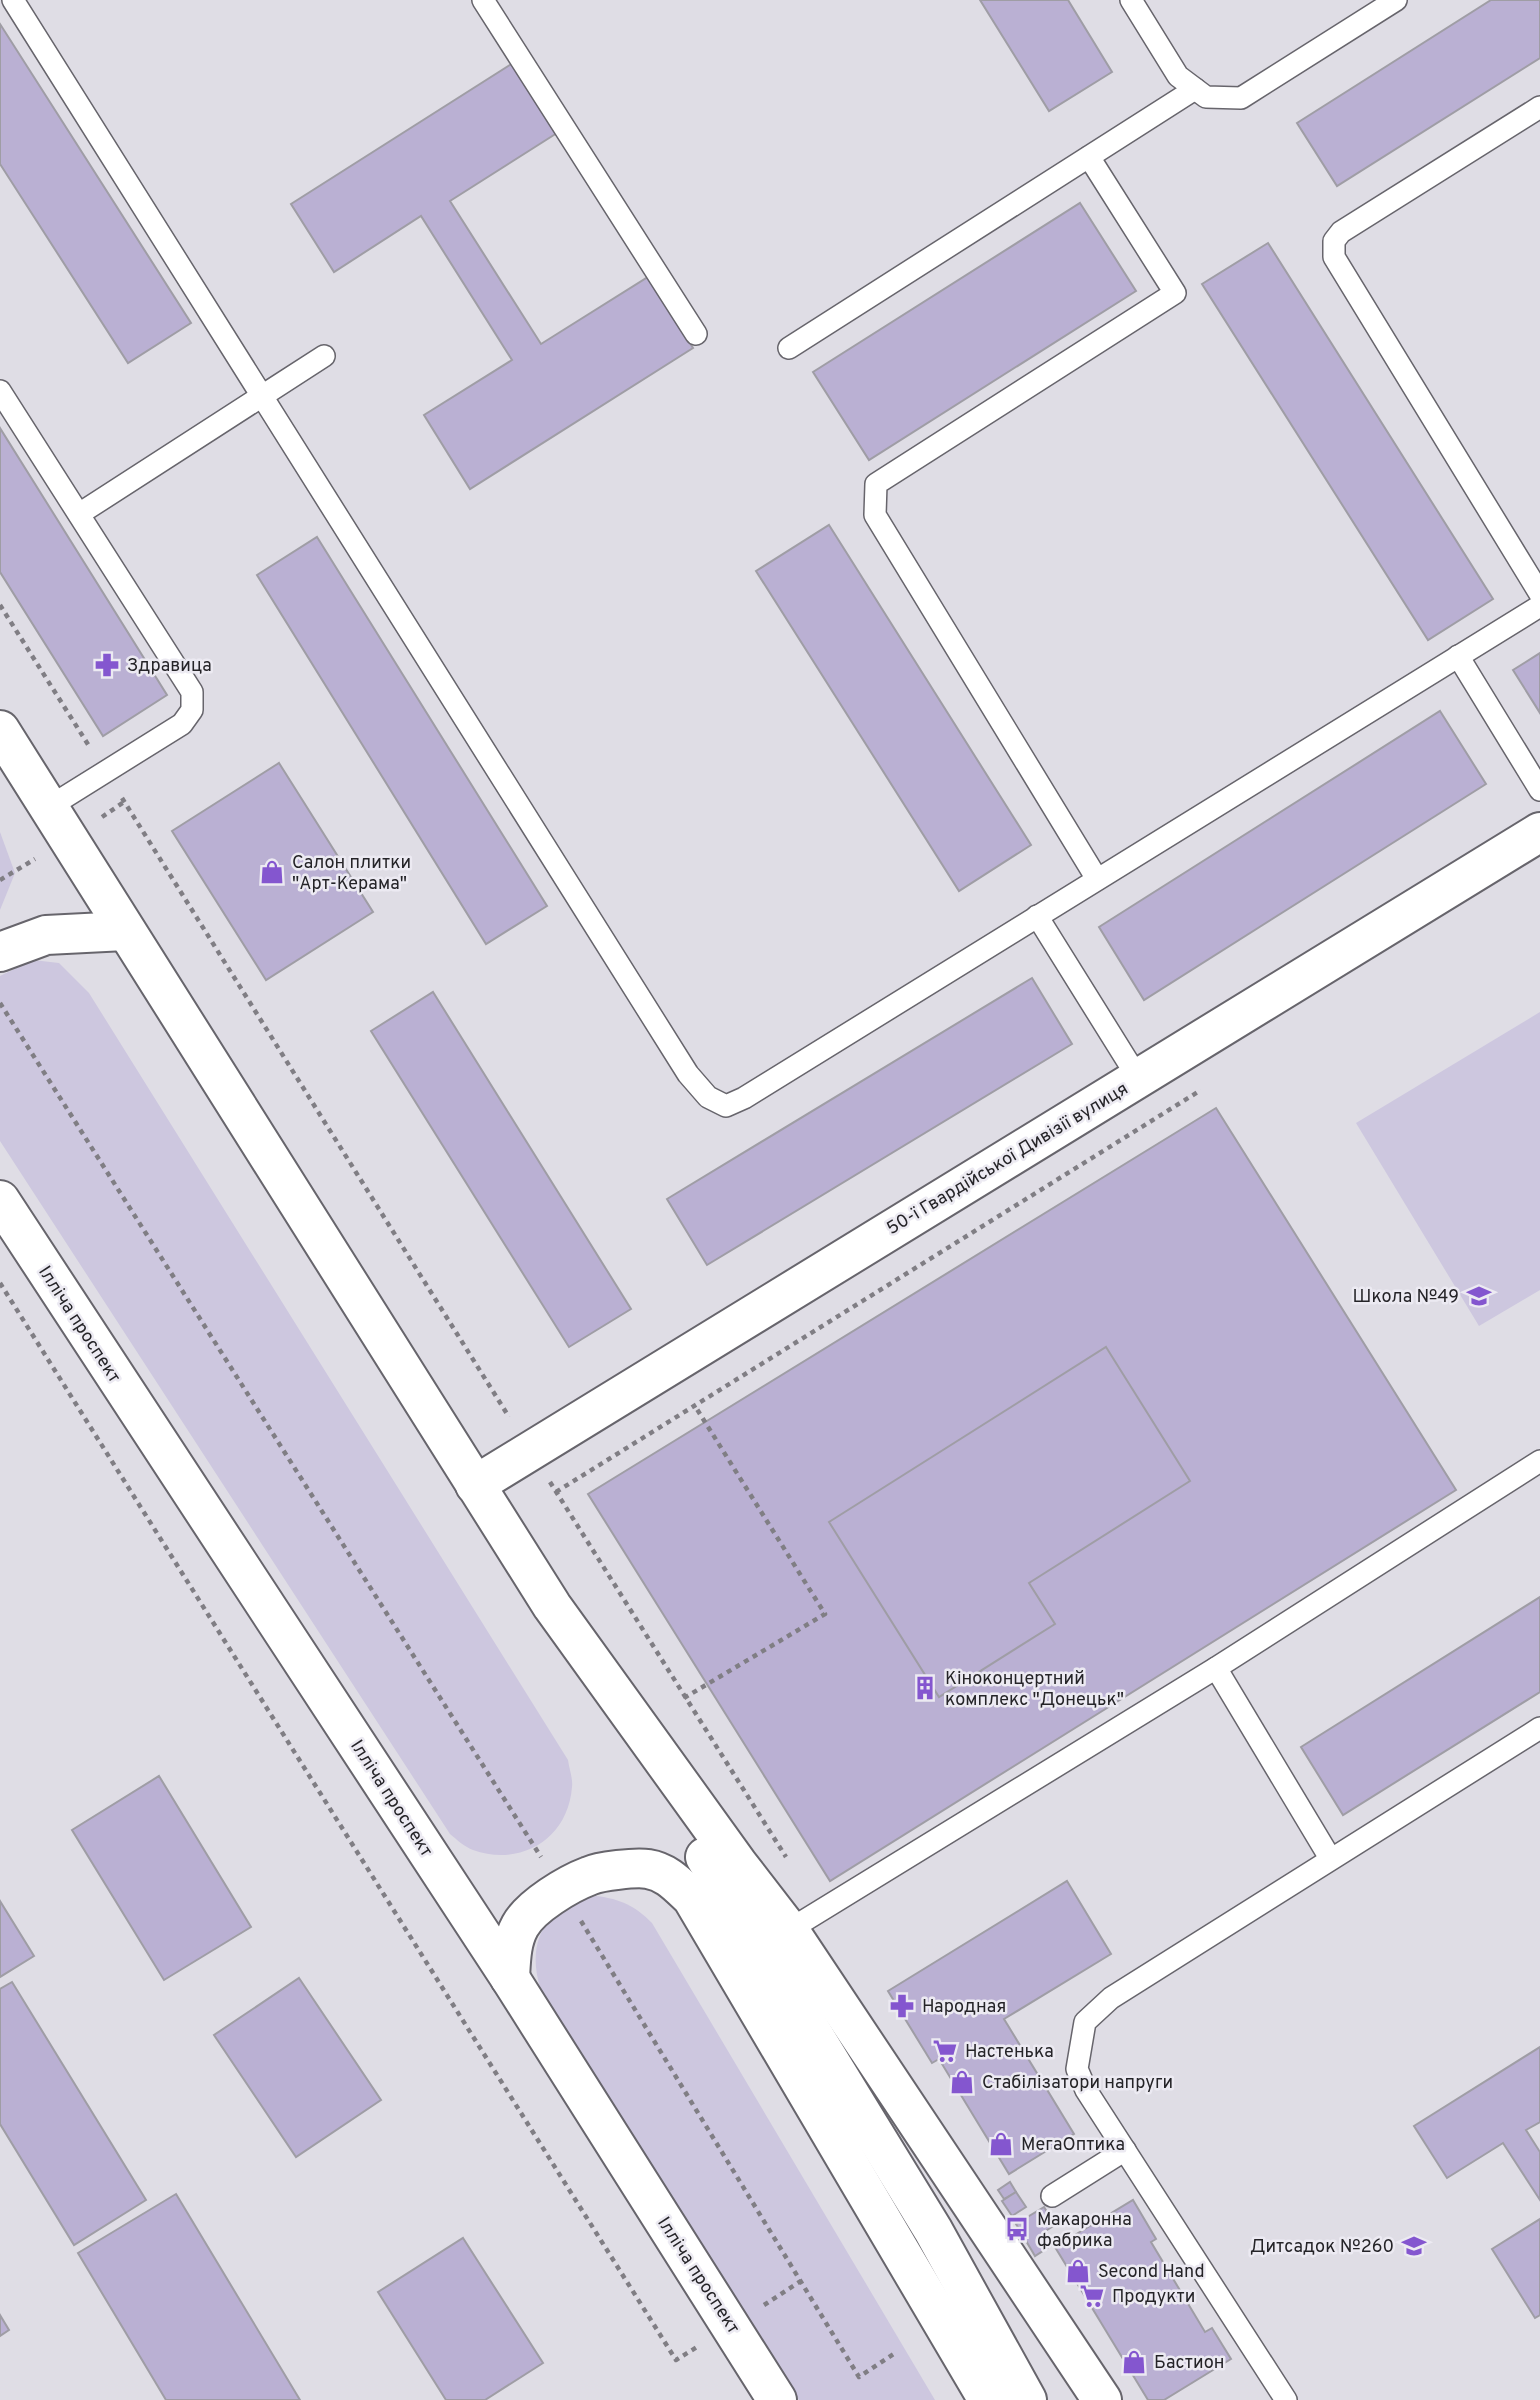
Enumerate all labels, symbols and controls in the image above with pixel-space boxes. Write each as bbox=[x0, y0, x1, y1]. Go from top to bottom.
pharmacy icon: Здравица bbox=[93, 651, 121, 679]
place label: Здравица bbox=[127, 655, 212, 678]
place label: Салон плитки "Арт-Керама" bbox=[292, 852, 411, 896]
shop icon: Салон плитки "Арт-Керама" bbox=[258, 858, 286, 886]
street label: 50-ї Гвардійської Дивізії вулиця bbox=[883, 1078, 1133, 1241]
street label: Ілліча проспект bbox=[32, 1262, 125, 1388]
school or university icon: Школа №49 bbox=[1465, 1282, 1493, 1310]
place label: Школа №49 bbox=[1353, 1286, 1459, 1309]
place label: Кіноконцертний комплекс "Донецьк" bbox=[945, 1668, 1124, 1712]
building icon: Кіноконцертний комплекс "Донецьк" bbox=[911, 1674, 939, 1702]
street label: Ілліча проспект bbox=[344, 1736, 437, 1862]
pharmacy icon: Народная bbox=[888, 1992, 916, 2020]
place label: Народная bbox=[922, 1996, 1006, 2019]
supermarket icon: Настенька bbox=[931, 2037, 959, 2065]
place label: Настенька bbox=[965, 2041, 1054, 2064]
shop icon: Стабілізатори напруги bbox=[948, 2068, 976, 2096]
place label: Стабілізатори напруги bbox=[982, 2072, 1173, 2095]
shop icon: МегаОптика bbox=[987, 2130, 1015, 2158]
place label: МегаОптика bbox=[1021, 2134, 1125, 2157]
place label: Макаронна фабрика bbox=[1037, 2209, 1132, 2253]
street label: Ілліча проспект bbox=[651, 2213, 744, 2339]
bus stop icon: Макаронна фабрика bbox=[1003, 2215, 1031, 2243]
school or university icon: Дитсадок №260 bbox=[1400, 2232, 1428, 2260]
place label: Дитсадок №260 bbox=[1250, 2236, 1394, 2259]
shop icon: Second Hand bbox=[1064, 2257, 1092, 2285]
place label: Second Hand bbox=[1098, 2261, 1205, 2284]
supermarket icon: Продукти bbox=[1078, 2282, 1106, 2310]
place label: Продукти bbox=[1112, 2286, 1195, 2309]
shop icon: Бастион bbox=[1120, 2348, 1148, 2376]
place label: Бастион bbox=[1154, 2352, 1225, 2375]

